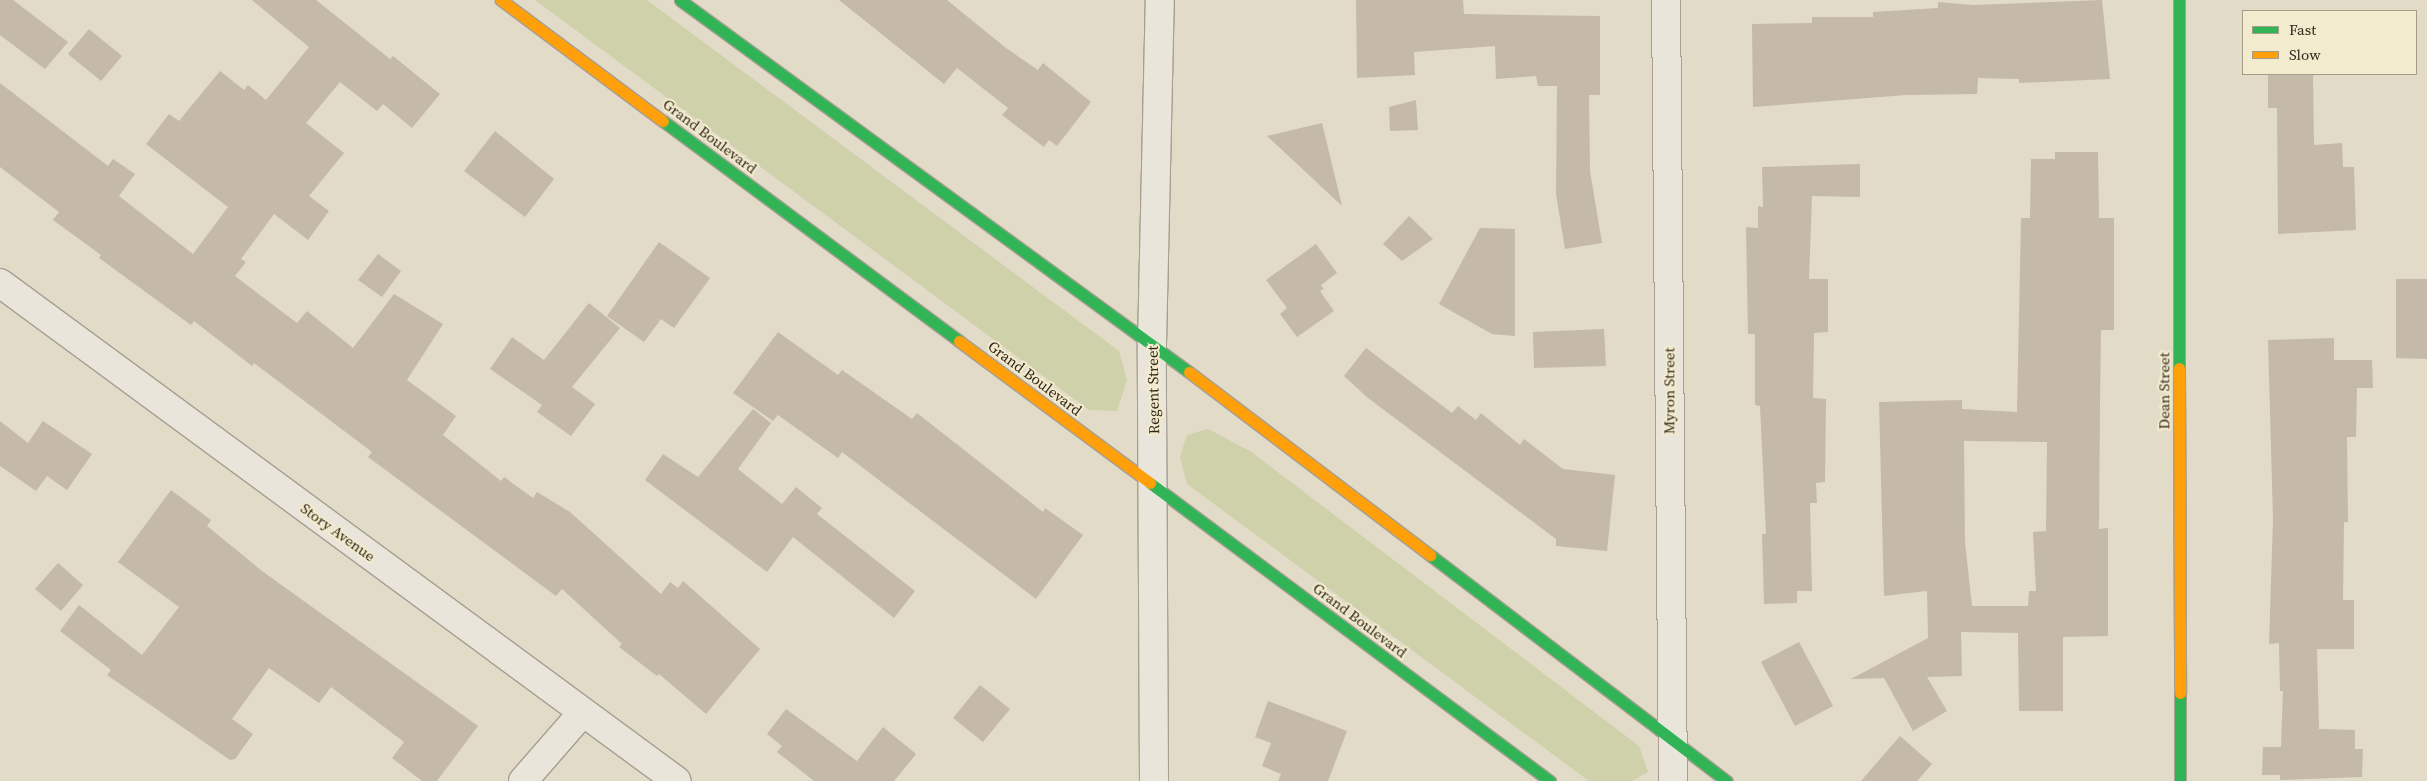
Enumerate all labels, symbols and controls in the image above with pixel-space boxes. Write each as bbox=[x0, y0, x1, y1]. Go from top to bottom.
legend bbox=[2242, 10, 2417, 75]
text: Fast bbox=[2289, 19, 2316, 40]
text: Slow bbox=[2289, 44, 2321, 65]
street label: Grand Boulevard bbox=[660, 95, 760, 177]
street label: Grand Boulevard bbox=[985, 337, 1085, 419]
street label: Regent Street bbox=[1143, 346, 1163, 434]
street label: Myron Street bbox=[1660, 348, 1678, 434]
street label: Dean Street bbox=[2155, 352, 2173, 430]
street label: Story Avenue bbox=[297, 499, 379, 565]
street label: Grand Boulevard bbox=[1310, 579, 1410, 661]

